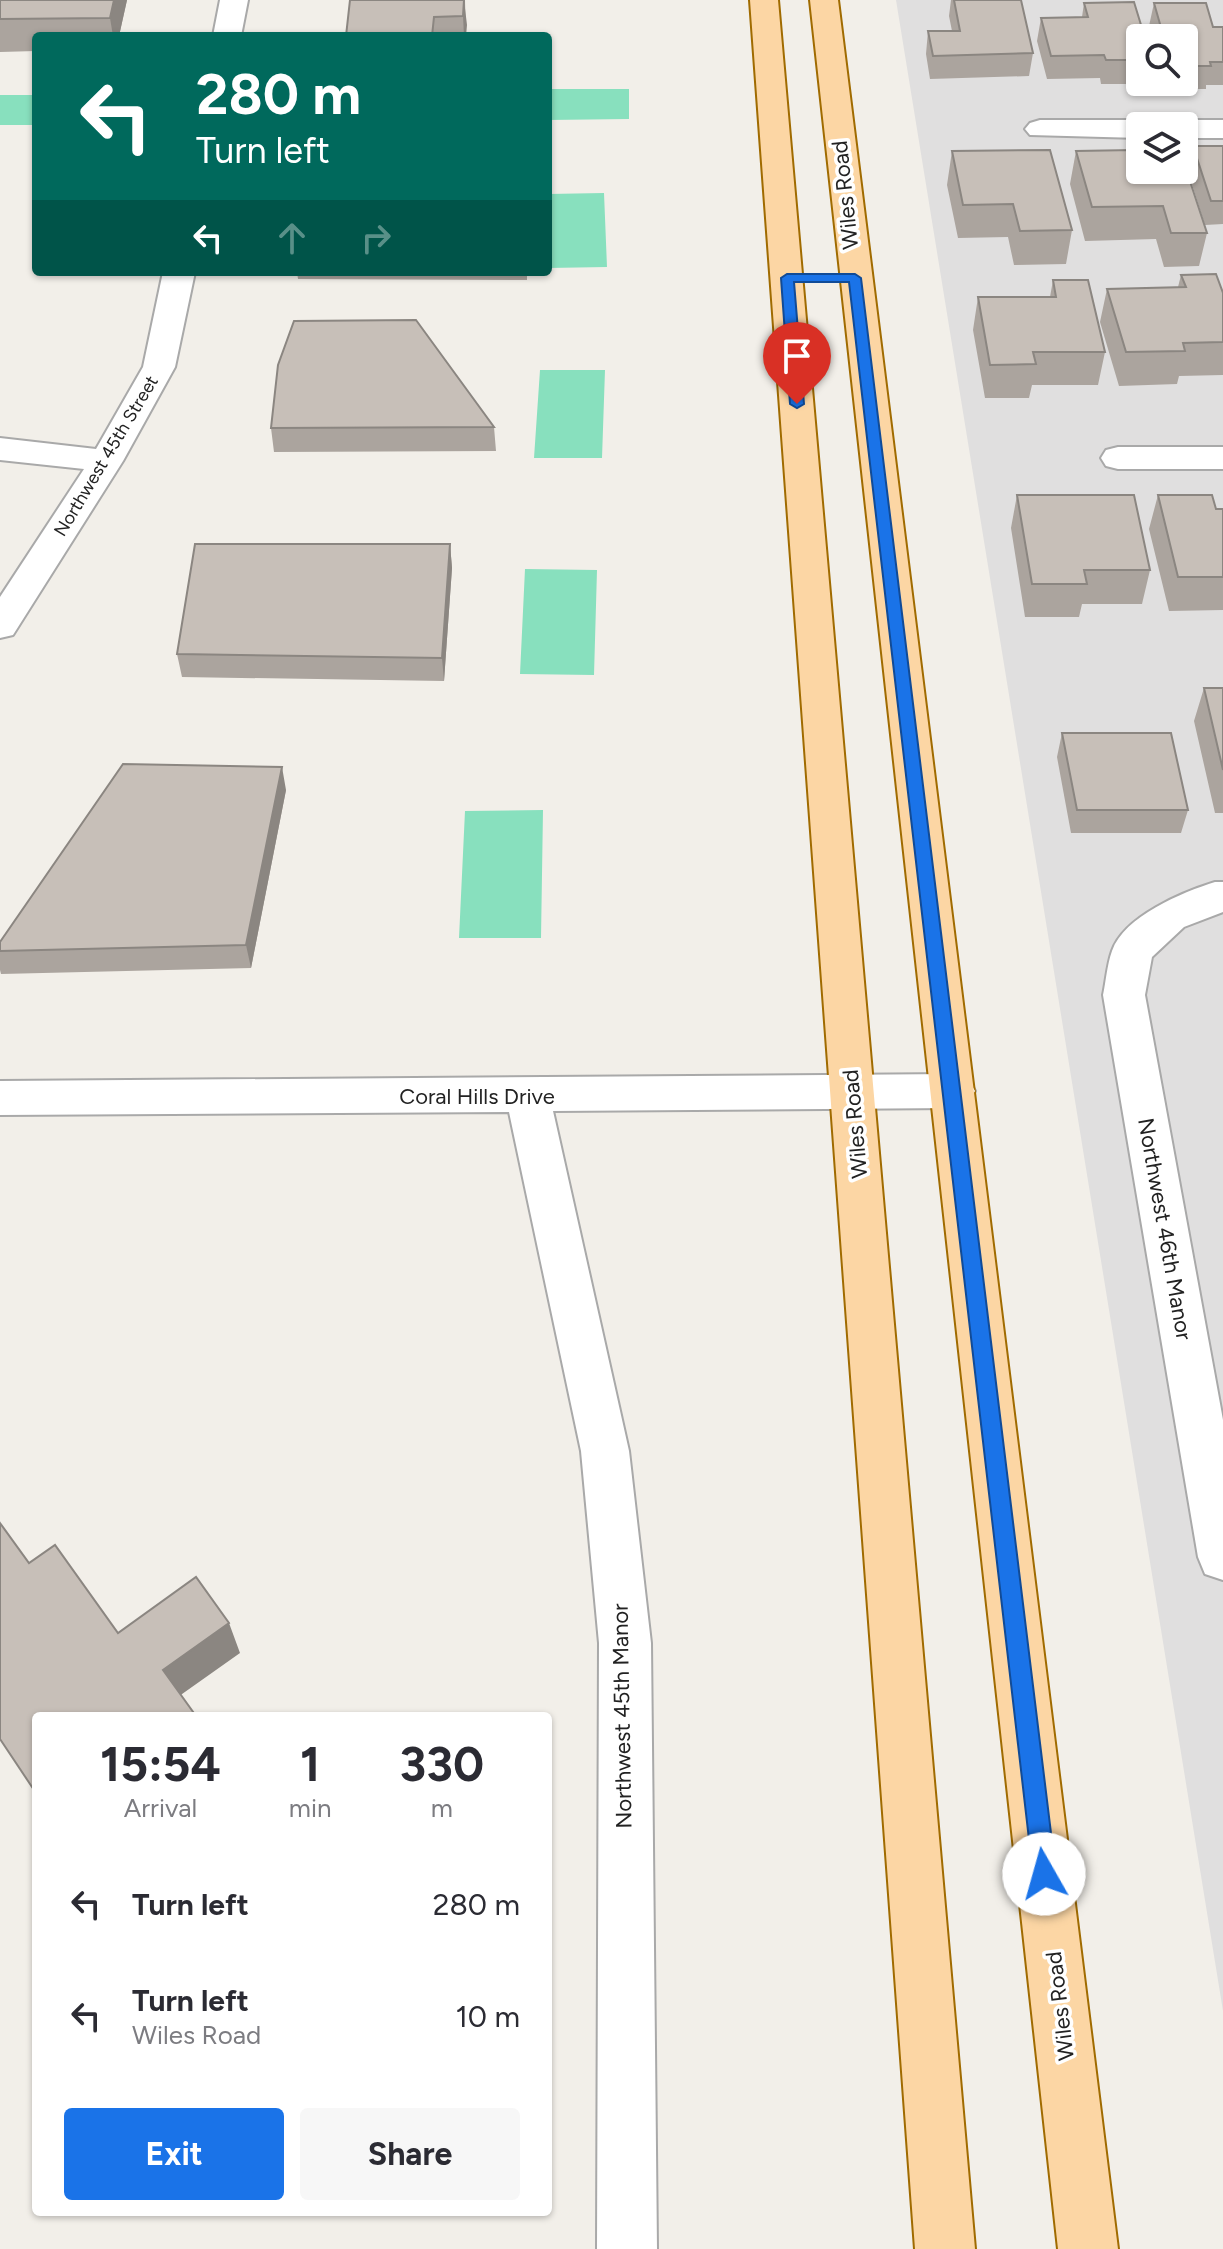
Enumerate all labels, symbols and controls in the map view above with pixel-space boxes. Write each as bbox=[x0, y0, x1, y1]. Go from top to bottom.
map controls bbox=[1126, 24, 1198, 184]
button: search bbox=[1126, 24, 1198, 96]
text: 280 m bbox=[196, 61, 361, 128]
icon: left bbox=[64, 64, 168, 168]
button: layers bbox=[1126, 112, 1198, 184]
text: Turn left bbox=[196, 129, 330, 172]
street label: Wiles Road bbox=[826, 139, 864, 251]
icon: left bbox=[186, 216, 230, 260]
icon: ahead bbox=[270, 216, 314, 260]
icon: right bbox=[354, 216, 398, 260]
pin bbox=[763, 322, 831, 404]
icon: arrive bbox=[775, 334, 819, 378]
street label: Northwest 45th Street bbox=[49, 371, 163, 540]
street label: Wiles Road bbox=[837, 1068, 873, 1180]
street label: Coral Hills Drive bbox=[399, 1083, 555, 1110]
street label: Northwest 46th Manor bbox=[1132, 1116, 1198, 1343]
street label: Northwest 45th Manor bbox=[607, 1603, 637, 1829]
text: 15:54 bbox=[100, 1735, 221, 1793]
text: 1 bbox=[300, 1735, 320, 1793]
text: 330 bbox=[400, 1735, 484, 1793]
text: Arrival bbox=[124, 1792, 197, 1824]
text: min bbox=[289, 1792, 332, 1824]
text: m bbox=[431, 1792, 453, 1824]
position arrow bbox=[1002, 1832, 1086, 1916]
icon: left bbox=[64, 1882, 108, 1926]
text: Turn left bbox=[132, 1886, 249, 1923]
text: 280 m bbox=[433, 1886, 520, 1923]
street label: Wiles Road bbox=[1040, 1950, 1080, 2062]
text: Turn left bbox=[132, 1982, 249, 2019]
icon: left bbox=[64, 1994, 108, 2038]
text: 10 m bbox=[455, 1998, 520, 2035]
text: Wiles Road bbox=[132, 2019, 261, 2051]
button: Exit bbox=[64, 2108, 284, 2200]
button: Share bbox=[300, 2108, 520, 2200]

